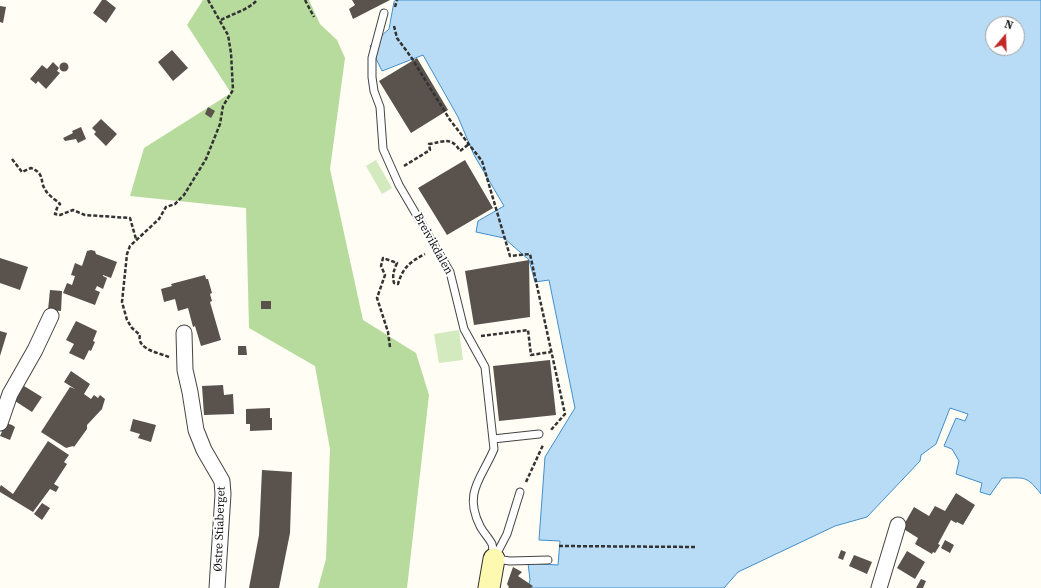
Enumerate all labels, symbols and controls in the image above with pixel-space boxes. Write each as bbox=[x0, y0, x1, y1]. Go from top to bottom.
north arrow bbox=[985, 16, 1025, 56]
text: N bbox=[1003, 17, 1015, 34]
street label: Breivikdalen bbox=[410, 211, 456, 277]
street label: Østre Stiaberget bbox=[211, 486, 229, 572]

